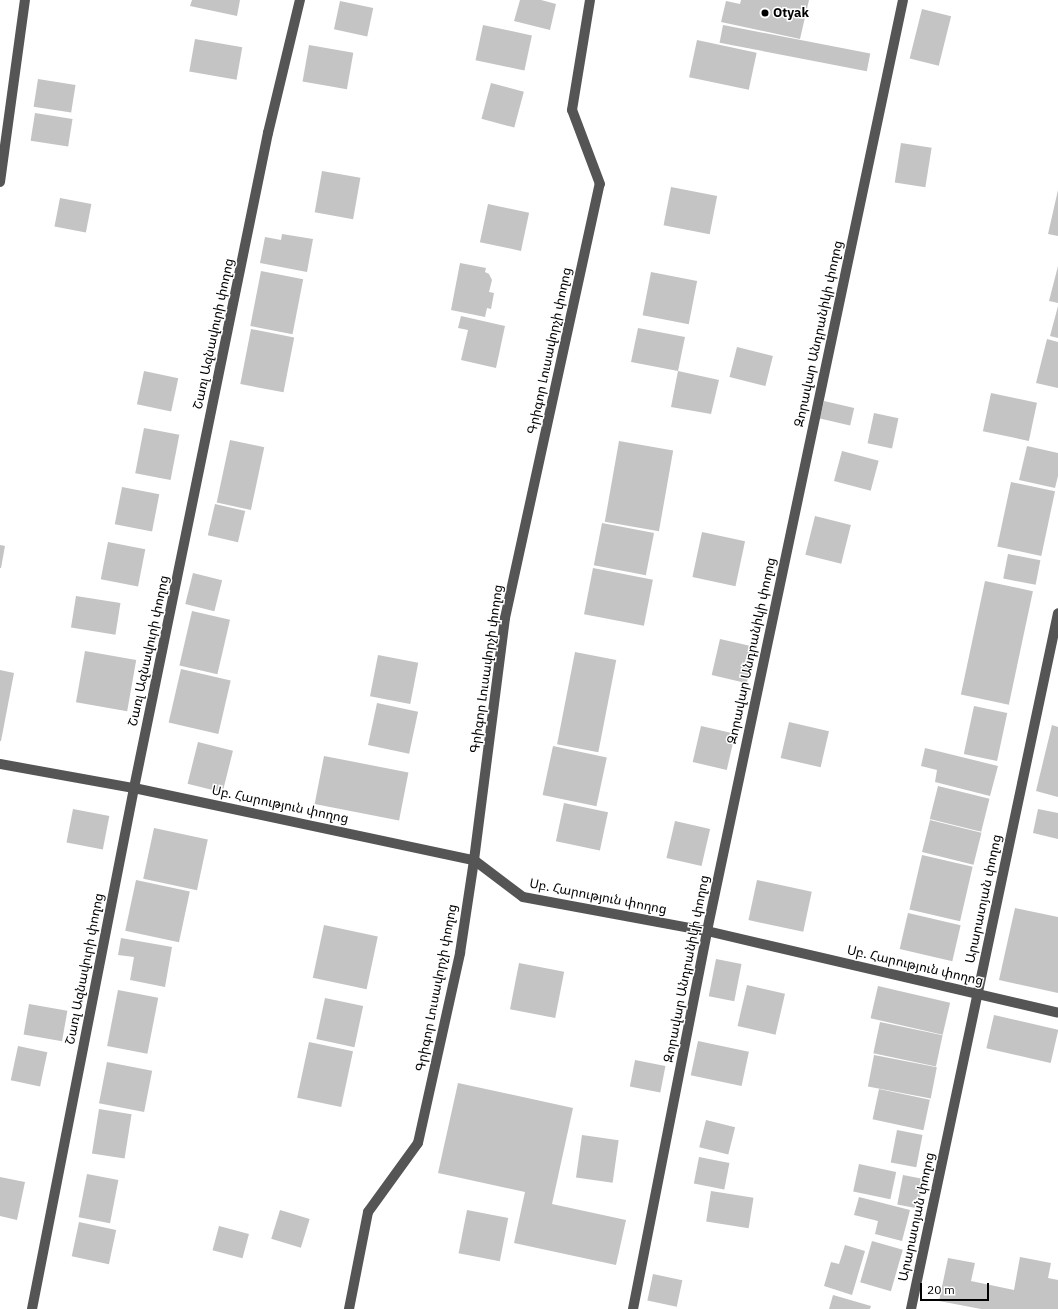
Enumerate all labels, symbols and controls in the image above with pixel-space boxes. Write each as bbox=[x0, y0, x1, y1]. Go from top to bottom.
place label: Otyak bbox=[773, 5, 809, 21]
marker: Otyak bbox=[760, 8, 770, 18]
street label: Զորավար Անդրանիկի փողոց bbox=[792, 239, 846, 429]
street label: Շառլ Ազնավուրի փողոց bbox=[190, 257, 238, 411]
street label: Գրիգոր Լուսավորչի փողոց bbox=[525, 266, 575, 436]
street label: Զորավար Անդրանիկի փողոց bbox=[725, 556, 779, 746]
street label: Շառլ Ազնավուրի փողոց bbox=[125, 574, 173, 728]
street label: Գրիգոր Լուսավորչի փողոց bbox=[467, 584, 507, 754]
street label: Սբ. Հարություն փողոց bbox=[210, 783, 350, 827]
street label: Արարատյան փողոց bbox=[963, 833, 1005, 965]
street label: Զորավար Անդրանիկի փողոց bbox=[661, 874, 713, 1064]
street label: Սբ. Հարություն փողոց bbox=[528, 876, 668, 918]
street label: Շառլ Ազնավուրի փողոց bbox=[63, 892, 107, 1046]
street label: Գրիգոր Լուսավորչի փողոց bbox=[413, 903, 461, 1073]
street label: Սբ. Հարություն փողոց bbox=[845, 943, 985, 989]
street label: Արարատյան փողոց bbox=[896, 1151, 938, 1283]
scale bar bbox=[922, 1275, 991, 1301]
text: 20 m bbox=[927, 1282, 955, 1297]

